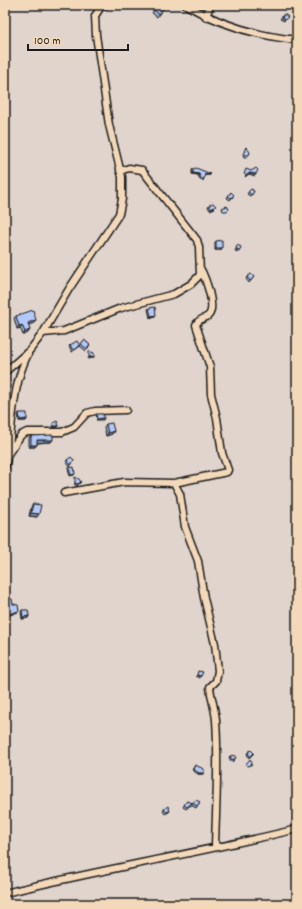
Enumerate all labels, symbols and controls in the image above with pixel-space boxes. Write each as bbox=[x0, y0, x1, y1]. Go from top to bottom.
scale bar bbox=[28, 26, 128, 52]
text: 100 m bbox=[34, 33, 61, 50]

